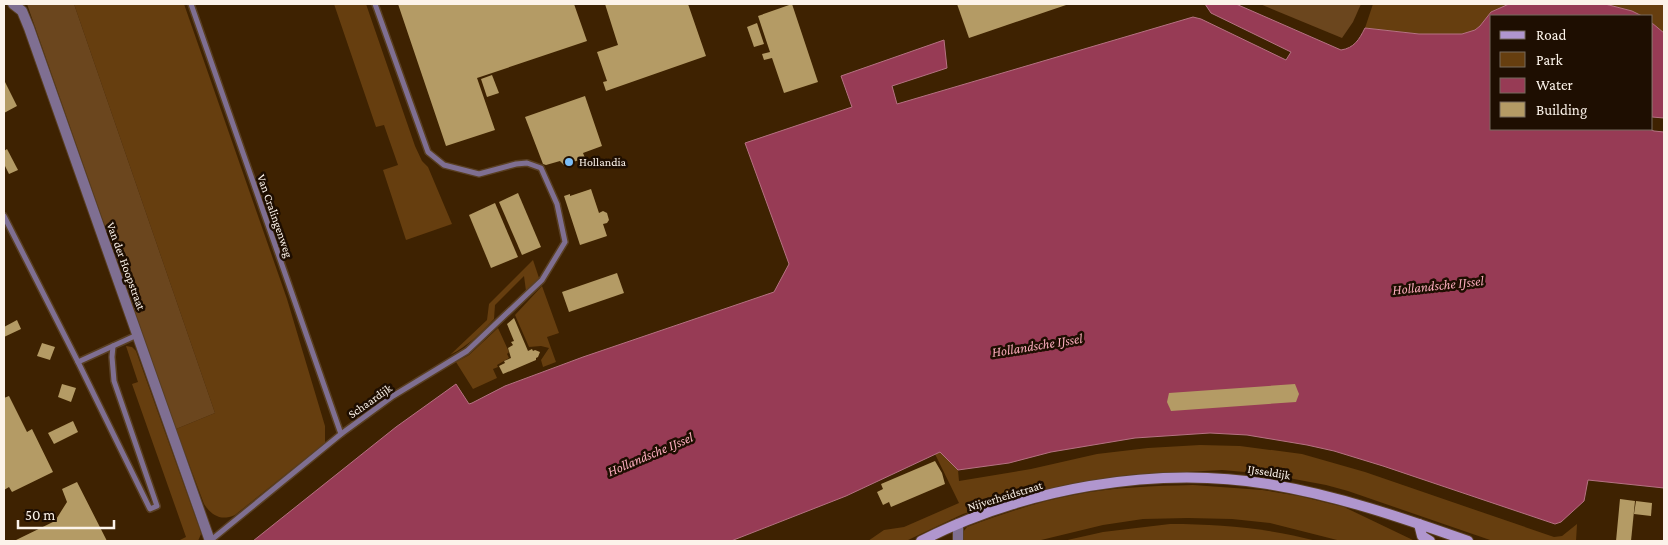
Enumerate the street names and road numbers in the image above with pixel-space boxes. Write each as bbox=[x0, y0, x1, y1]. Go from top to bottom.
street label: Van Cralingenweg bbox=[254, 173, 296, 260]
street label: Van der Hoopstraat bbox=[104, 220, 149, 313]
street label: Schaardijk bbox=[345, 381, 395, 421]
street label: IJsseldijk bbox=[1247, 462, 1292, 482]
street label: Nijverheidstraat bbox=[966, 478, 1045, 514]

